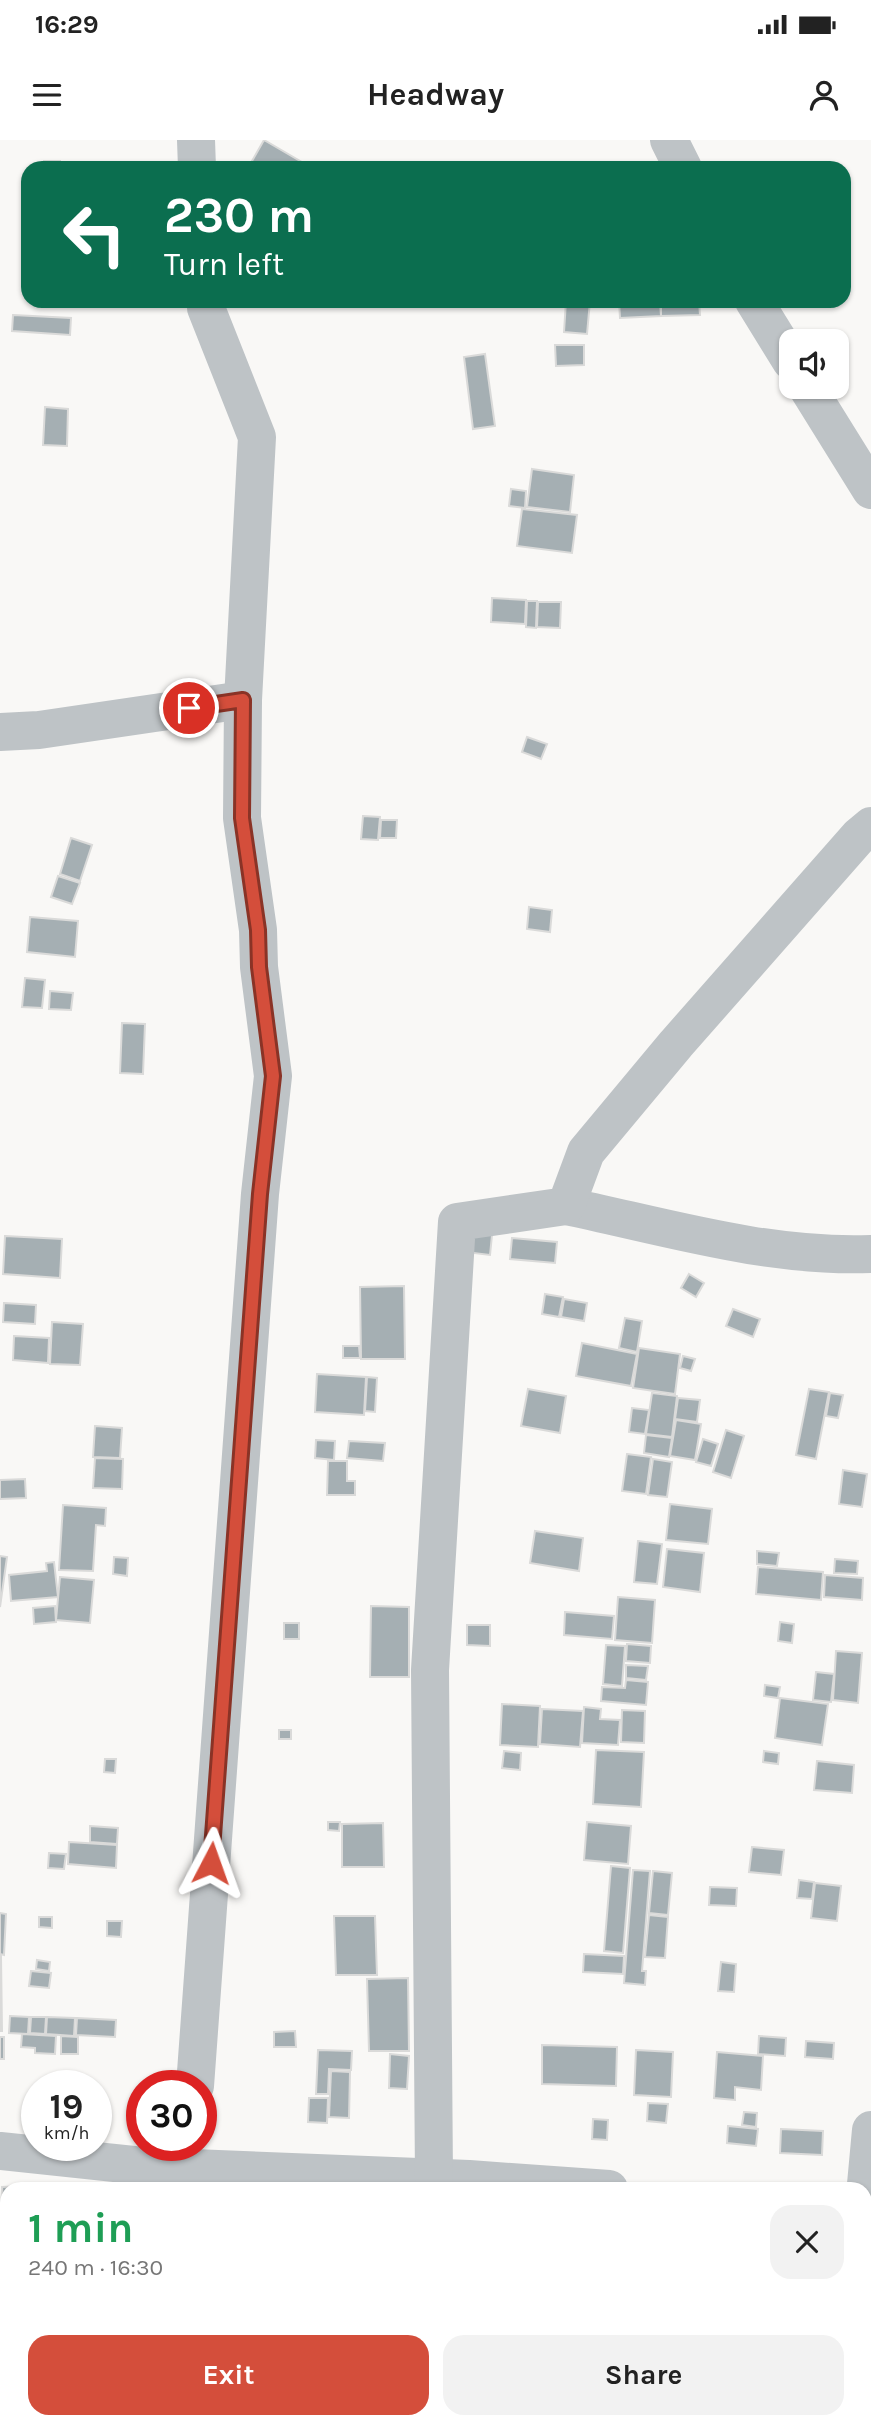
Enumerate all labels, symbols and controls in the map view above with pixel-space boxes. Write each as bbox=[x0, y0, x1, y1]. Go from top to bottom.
text: 16:29 bbox=[35, 9, 99, 40]
icon: menu bbox=[28, 76, 66, 114]
text: Headway bbox=[367, 76, 504, 113]
icon: person bbox=[805, 76, 843, 114]
text: 230 m bbox=[164, 187, 314, 244]
icon: left bbox=[49, 189, 140, 280]
text: Turn left bbox=[164, 246, 284, 283]
map controls bbox=[779, 329, 849, 399]
button: sound bbox=[779, 329, 849, 399]
pin bbox=[159, 678, 219, 738]
icon: arrive bbox=[170, 689, 208, 727]
position arrow bbox=[174, 1826, 248, 1900]
speed limit sign: 30 bbox=[126, 2070, 217, 2161]
text: 19 bbox=[50, 2086, 83, 2127]
text: km/h bbox=[44, 2122, 89, 2144]
text: 1 min bbox=[28, 2203, 133, 2253]
button: close bbox=[770, 2205, 844, 2279]
text: 240 m · 16:30 bbox=[28, 2254, 163, 2281]
button: Exit bbox=[28, 2335, 429, 2415]
button: Share bbox=[443, 2335, 844, 2415]

